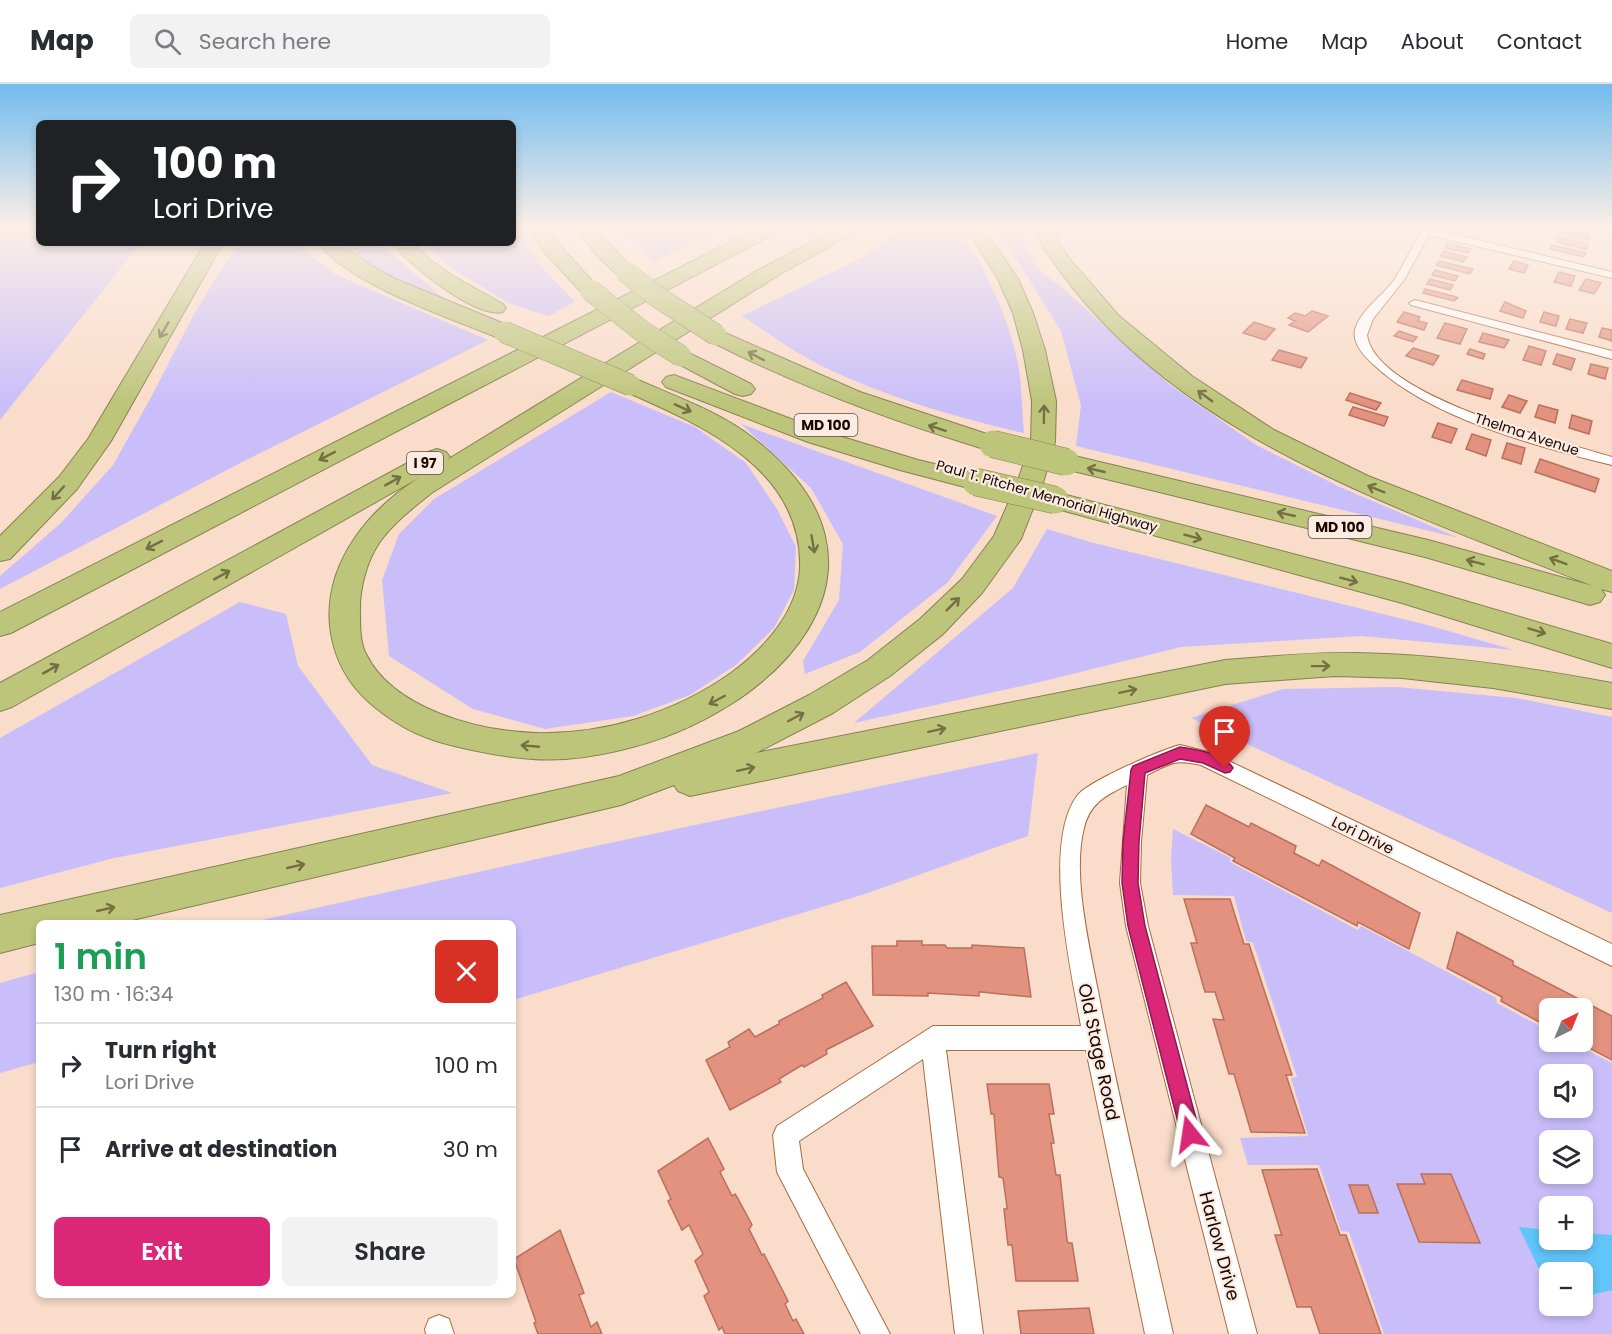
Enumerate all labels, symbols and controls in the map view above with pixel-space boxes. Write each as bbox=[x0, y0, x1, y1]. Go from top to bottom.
search box bbox=[130, 14, 550, 68]
text: Map bbox=[30, 21, 94, 60]
icon: search bbox=[151, 25, 184, 58]
text: Search here bbox=[199, 26, 331, 57]
text: Home bbox=[1226, 27, 1288, 56]
text: Map bbox=[1321, 27, 1368, 56]
text: About bbox=[1401, 27, 1464, 56]
text: Contact bbox=[1497, 27, 1582, 56]
text: 100 m bbox=[153, 134, 277, 193]
icon: right bbox=[54, 144, 132, 222]
text: Lori Drive bbox=[153, 190, 274, 227]
one-way arrow bbox=[157, 321, 169, 338]
one-way arrow bbox=[748, 350, 765, 362]
one-way arrow bbox=[1198, 390, 1214, 402]
one-way arrow bbox=[674, 403, 692, 414]
one-way arrow bbox=[1038, 405, 1050, 425]
street label: Thelma Avenue bbox=[1472, 408, 1582, 460]
road number: MD 100 bbox=[794, 414, 858, 436]
one-way arrow bbox=[928, 421, 947, 432]
one-way arrow bbox=[319, 451, 337, 463]
road number: I 97 bbox=[407, 452, 443, 474]
street label: Paul T. Pitcher Memorial Highway bbox=[934, 455, 1160, 537]
one-way arrow bbox=[1087, 463, 1106, 475]
one-way arrow bbox=[383, 475, 401, 486]
one-way arrow bbox=[1367, 483, 1386, 494]
one-way arrow bbox=[51, 485, 65, 500]
one-way arrow bbox=[1277, 507, 1296, 519]
road number: MD 100 bbox=[1308, 516, 1372, 538]
one-way arrow bbox=[1183, 532, 1202, 544]
one-way arrow bbox=[808, 534, 819, 553]
one-way arrow bbox=[145, 540, 163, 551]
one-way arrow bbox=[1549, 555, 1567, 566]
one-way arrow bbox=[1466, 556, 1485, 567]
one-way arrow bbox=[213, 569, 230, 581]
one-way arrow bbox=[1339, 574, 1358, 586]
one-way arrow bbox=[946, 597, 961, 611]
one-way arrow bbox=[1527, 627, 1546, 638]
one-way arrow bbox=[1310, 660, 1330, 671]
one-way arrow bbox=[42, 663, 59, 675]
one-way arrow bbox=[1118, 684, 1137, 696]
one-way arrow bbox=[709, 694, 726, 706]
pin bbox=[1199, 706, 1250, 768]
one-way arrow bbox=[786, 711, 804, 722]
icon: arrive bbox=[1208, 715, 1241, 748]
one-way arrow bbox=[927, 724, 946, 735]
one-way arrow bbox=[521, 740, 541, 751]
one-way arrow bbox=[736, 763, 755, 774]
street label: Lori Drive bbox=[1328, 811, 1398, 859]
one-way arrow bbox=[286, 860, 305, 871]
one-way arrow bbox=[96, 902, 115, 914]
text: 1 min bbox=[54, 931, 147, 982]
button: close bbox=[435, 940, 498, 1003]
text: 130 m · 16:34 bbox=[54, 980, 173, 1008]
street label: Old Stage Road bbox=[1072, 981, 1126, 1123]
north arrow bbox=[1539, 998, 1593, 1052]
map controls bbox=[1539, 998, 1593, 1316]
text: Turn right bbox=[105, 1035, 216, 1066]
icon: right bbox=[54, 1049, 87, 1082]
text: 100 m bbox=[435, 1050, 498, 1081]
button: sound bbox=[1539, 1064, 1593, 1118]
text: Lori Drive bbox=[105, 1068, 194, 1096]
position arrow bbox=[1158, 1102, 1222, 1166]
button: layers bbox=[1539, 1130, 1593, 1184]
icon: arrive bbox=[54, 1133, 87, 1166]
text: Arrive at destination bbox=[105, 1134, 337, 1165]
text: 30 m bbox=[443, 1134, 498, 1165]
street label: Harlow Drive bbox=[1193, 1189, 1247, 1303]
button: + bbox=[1539, 1196, 1593, 1250]
button: Exit bbox=[54, 1217, 270, 1286]
button: Share bbox=[282, 1217, 498, 1286]
button: − bbox=[1539, 1262, 1593, 1316]

